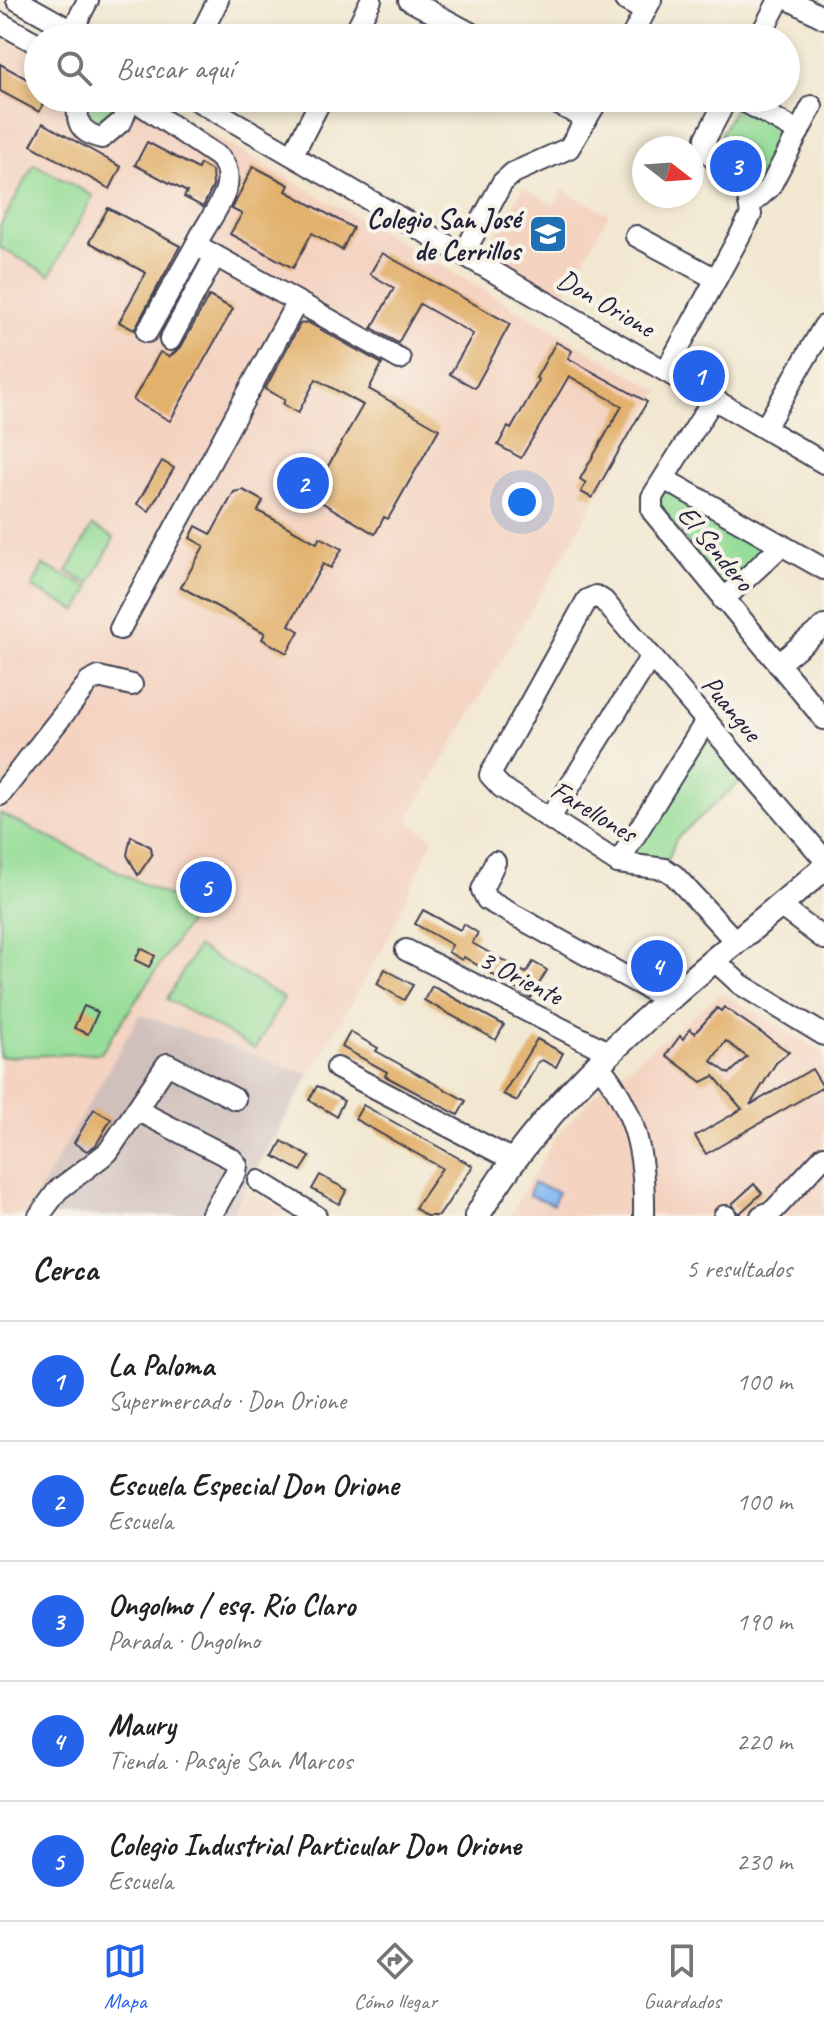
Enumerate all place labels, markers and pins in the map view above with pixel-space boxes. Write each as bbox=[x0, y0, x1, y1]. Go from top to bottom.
pin: 3 bbox=[710, 136, 762, 196]
place label: Colegio San José de Cerrillos bbox=[367, 201, 525, 268]
school or university icon: Colegio San José de Cerrillos bbox=[527, 213, 569, 255]
pin: 1 bbox=[673, 346, 725, 406]
pin: 2 bbox=[277, 453, 329, 513]
pin: 5 bbox=[180, 857, 232, 917]
pin: 4 bbox=[631, 936, 683, 996]

